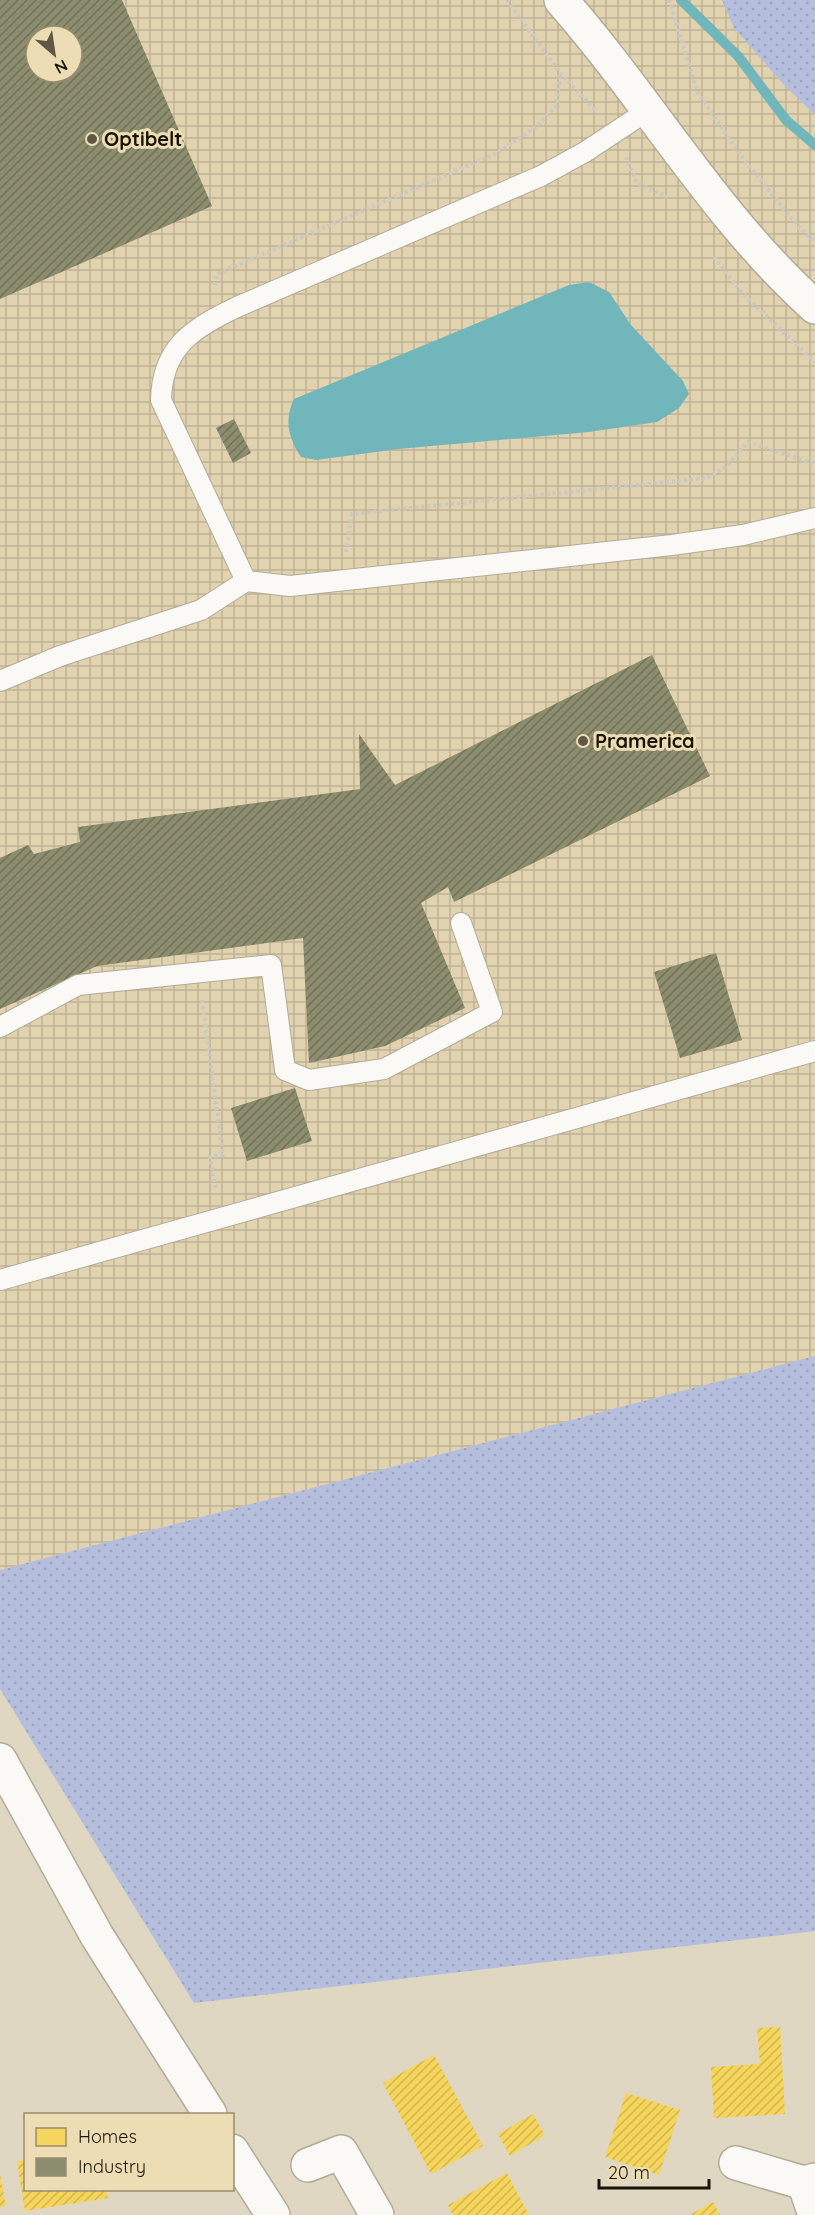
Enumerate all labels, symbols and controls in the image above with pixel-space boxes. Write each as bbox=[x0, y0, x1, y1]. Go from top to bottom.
north arrow bbox=[24, 24, 84, 84]
text: N bbox=[51, 56, 71, 79]
place label: Optibelt bbox=[104, 126, 183, 151]
marker: Optibelt bbox=[85, 132, 99, 146]
place label: Pramerica bbox=[595, 728, 695, 753]
marker: Pramerica bbox=[576, 734, 590, 748]
legend bbox=[24, 2113, 234, 2191]
text: Homes bbox=[78, 2125, 137, 2148]
scale bar bbox=[599, 2152, 708, 2190]
text: Industry bbox=[78, 2155, 146, 2178]
text: 20 m bbox=[608, 2161, 650, 2184]

